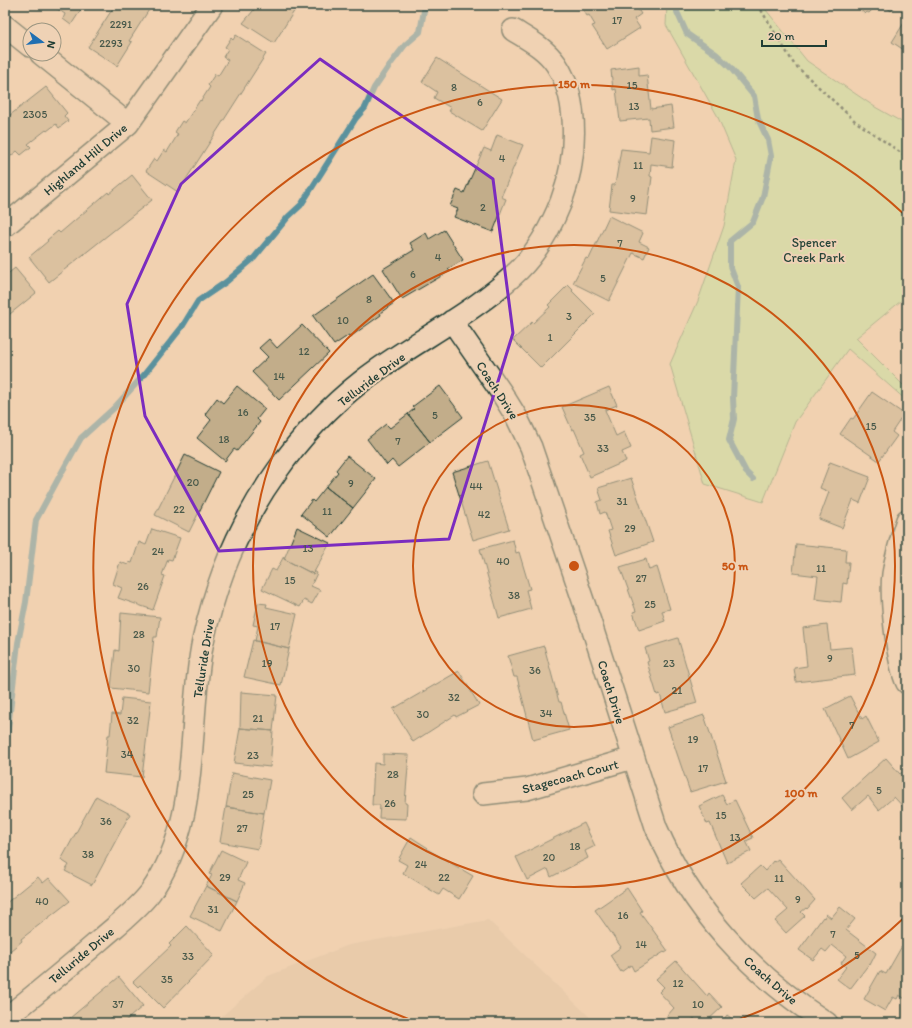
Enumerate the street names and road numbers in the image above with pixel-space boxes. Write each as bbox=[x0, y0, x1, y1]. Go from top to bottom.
street label: Highland Hill Drive bbox=[41, 120, 130, 199]
street label: Telluride Drive bbox=[335, 349, 408, 410]
street label: Coach Drive bbox=[473, 359, 522, 422]
street label: Telluride Drive bbox=[190, 617, 217, 699]
street label: Coach Drive bbox=[595, 658, 628, 726]
street label: Stagecoach Court bbox=[520, 756, 620, 797]
street label: Telluride Drive bbox=[46, 924, 117, 987]
street label: Coach Drive bbox=[741, 953, 800, 1008]

